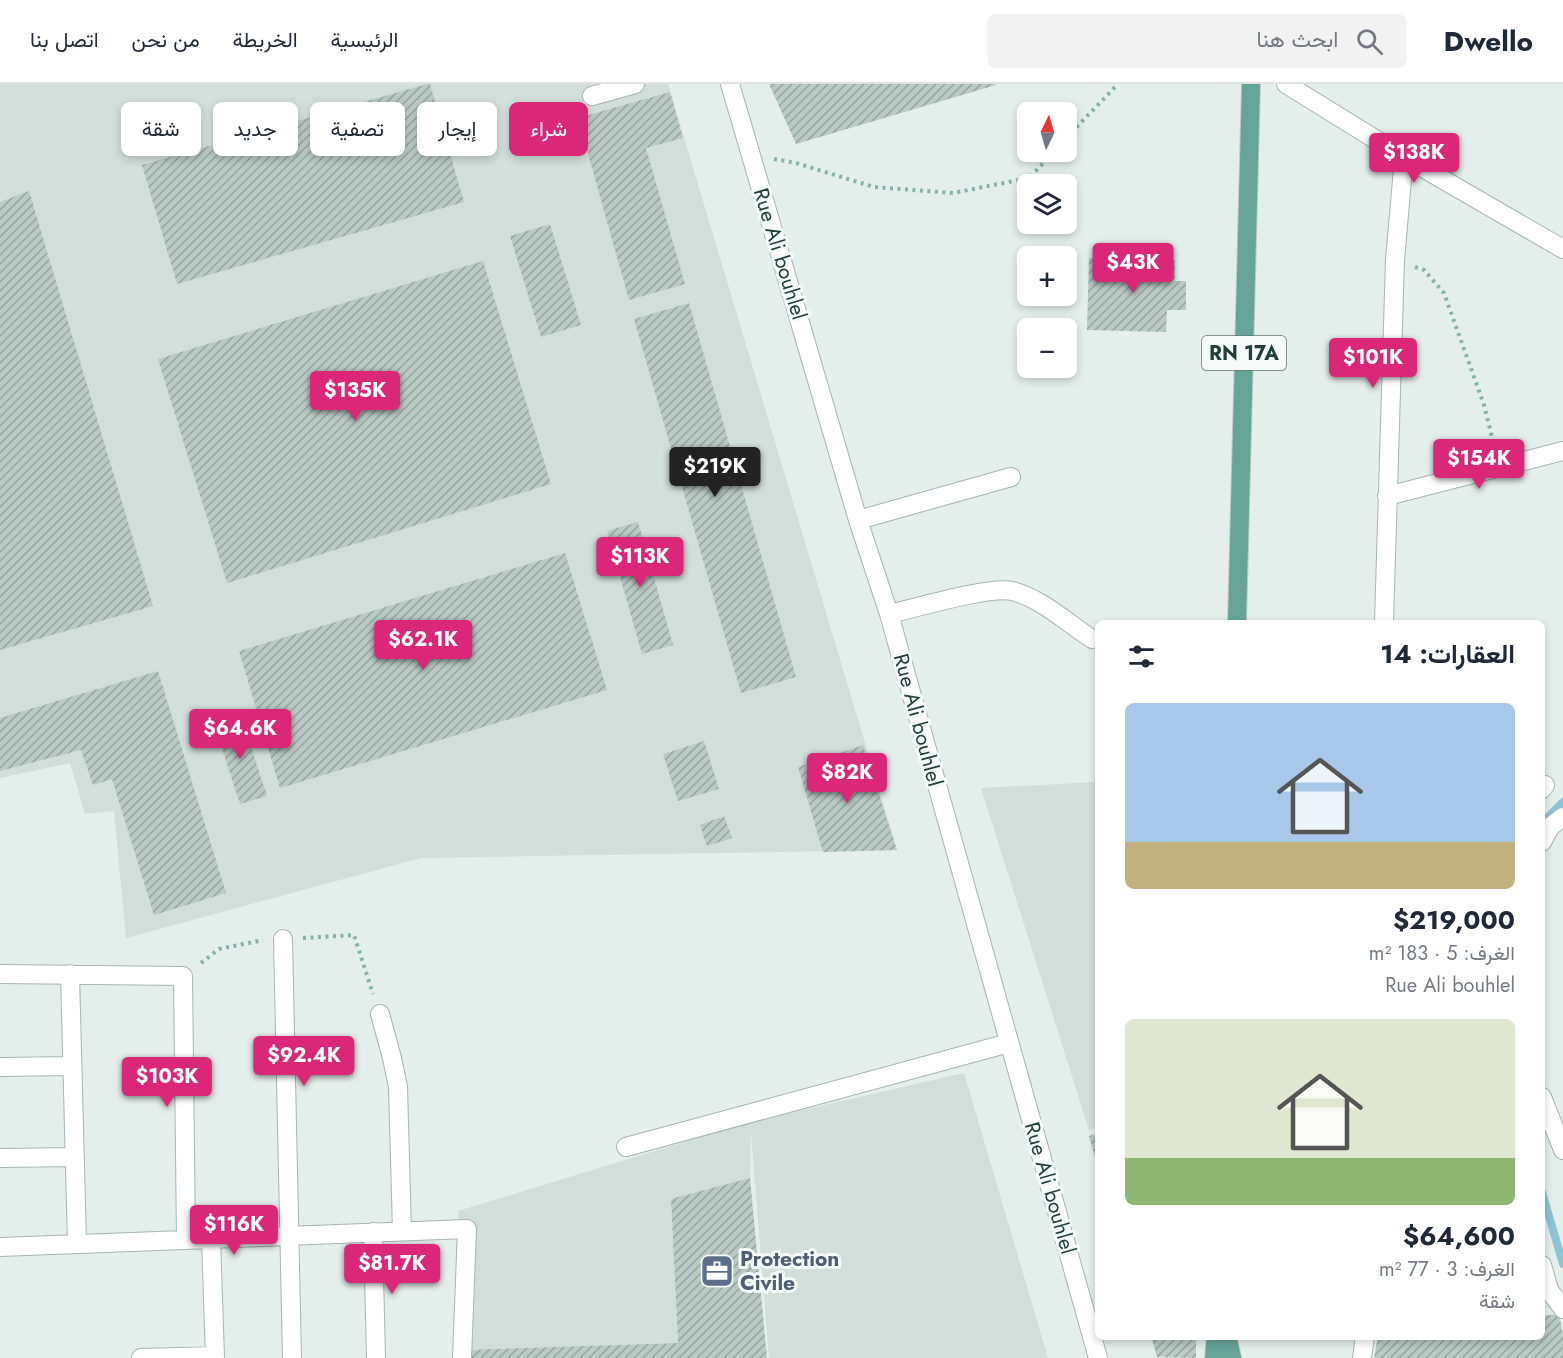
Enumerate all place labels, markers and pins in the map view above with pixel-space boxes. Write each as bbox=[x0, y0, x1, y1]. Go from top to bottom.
pin: $138K bbox=[1372, 133, 1456, 184]
pin: $43K bbox=[1097, 243, 1169, 294]
pin: $101K bbox=[1331, 338, 1415, 389]
pin: $135K bbox=[313, 371, 397, 422]
pin: $154K bbox=[1437, 439, 1521, 490]
pin: $219K bbox=[673, 447, 757, 498]
pin: $113K bbox=[598, 537, 682, 588]
pin: $62.1K bbox=[374, 620, 472, 671]
pin: $64.6K bbox=[191, 709, 289, 760]
pin: $82K bbox=[811, 753, 883, 804]
pin: $92.4K bbox=[255, 1036, 353, 1087]
pin: $103K bbox=[125, 1057, 209, 1108]
pin: $116K bbox=[192, 1205, 276, 1256]
pin: $81.7K bbox=[343, 1244, 441, 1295]
place label: Protection Civile bbox=[740, 1244, 839, 1298]
office icon: Protection Civile bbox=[699, 1253, 735, 1289]

